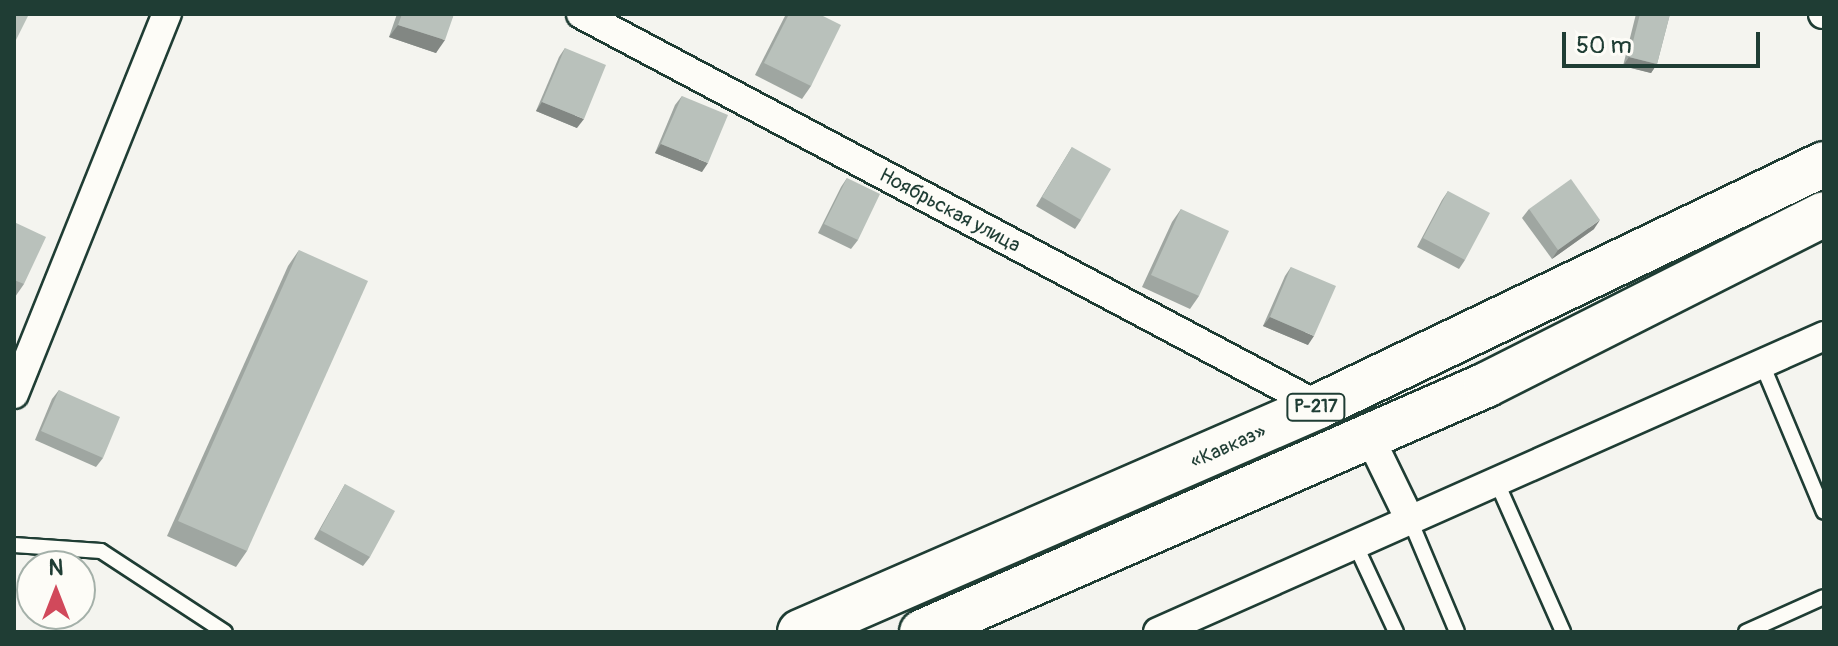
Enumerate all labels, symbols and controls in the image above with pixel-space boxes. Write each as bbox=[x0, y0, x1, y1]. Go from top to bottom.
scale bar bbox=[1566, 16, 1764, 66]
text: 50 m bbox=[1576, 31, 1632, 60]
street label: Ноябрьская улица bbox=[875, 163, 1025, 257]
road number: Р-217 bbox=[1286, 393, 1346, 421]
street label: «Кавказ» bbox=[1187, 419, 1269, 473]
north arrow bbox=[16, 550, 96, 630]
text: N bbox=[49, 554, 63, 582]

